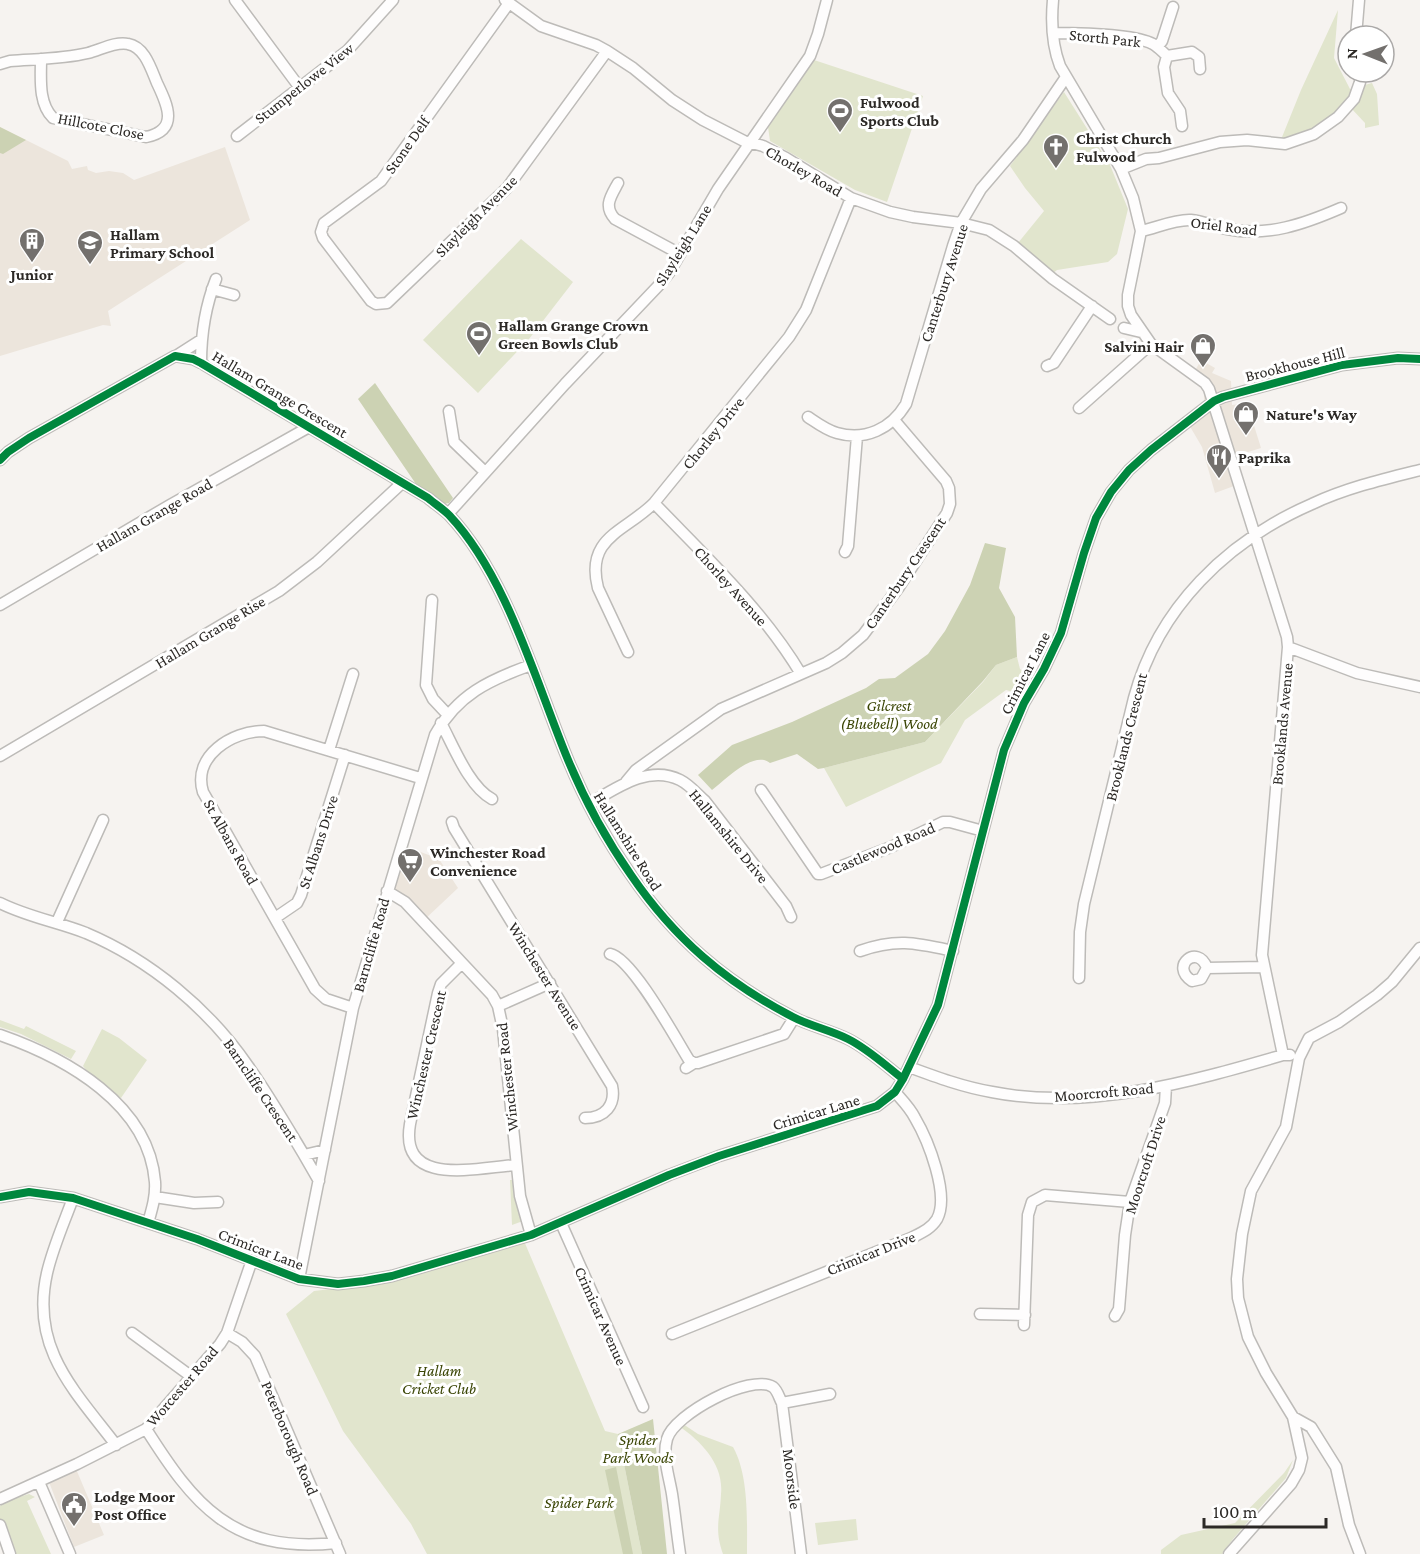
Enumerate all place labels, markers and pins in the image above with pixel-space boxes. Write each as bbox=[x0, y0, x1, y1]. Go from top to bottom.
place label: Fulwood Sports Club bbox=[860, 94, 939, 129]
sports icon: Fulwood Sports Club bbox=[825, 96, 855, 134]
place label: Christ Church Fulwood bbox=[1076, 130, 1172, 165]
church icon: Christ Church Fulwood bbox=[1041, 132, 1071, 170]
building icon: Junior bbox=[17, 226, 47, 264]
place label: Hallam Primary School bbox=[110, 226, 215, 261]
school or university icon: Hallam Primary School bbox=[75, 228, 105, 266]
place label: Junior bbox=[9, 266, 54, 283]
place label: Hallam Grange Crown Green Bowls Club bbox=[498, 317, 648, 352]
sports icon: Hallam Grange Crown Green Bowls Club bbox=[464, 319, 494, 357]
shop icon: Salvini Hair bbox=[1188, 331, 1218, 369]
place label: Salvini Hair bbox=[1104, 338, 1185, 355]
shop icon: Nature's Way bbox=[1231, 399, 1261, 437]
place label: Nature's Way bbox=[1266, 406, 1357, 423]
restaurant icon: Paprika bbox=[1204, 442, 1234, 480]
place label: Paprika bbox=[1238, 449, 1291, 466]
place label: Winchester Road Convenience bbox=[429, 844, 546, 879]
supermarket icon: Winchester Road Convenience bbox=[395, 846, 425, 884]
place label: Lodge Moor Post Office bbox=[94, 1488, 176, 1523]
public building icon: Lodge Moor Post Office bbox=[59, 1490, 89, 1528]

